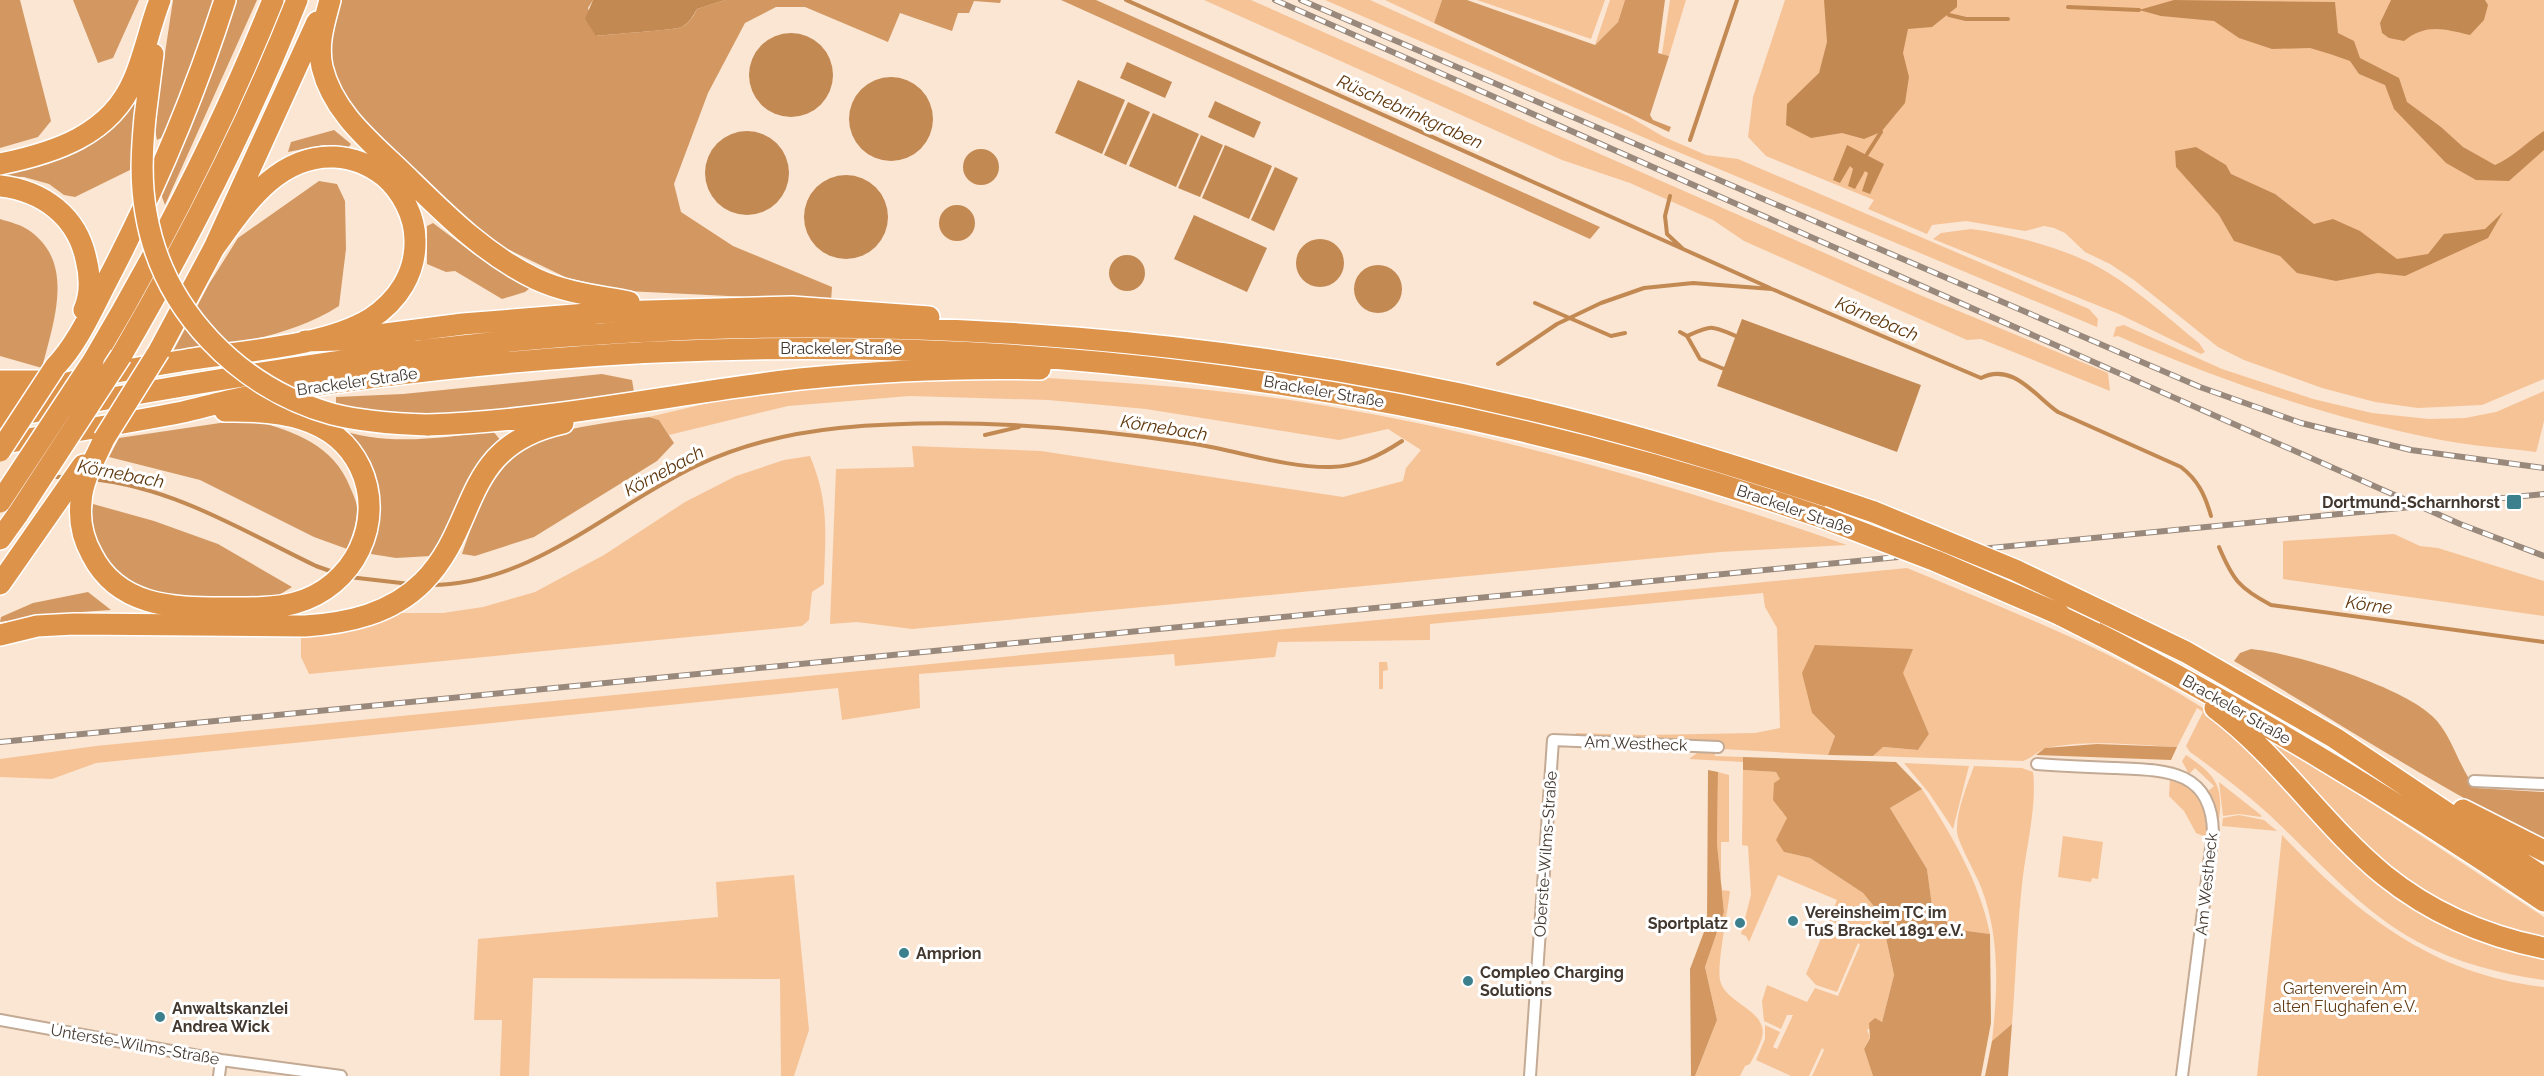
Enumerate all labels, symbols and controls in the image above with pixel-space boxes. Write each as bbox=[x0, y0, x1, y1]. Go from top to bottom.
water label: Rüschebrinkgraben bbox=[1334, 70, 1486, 153]
water label: Körnebach bbox=[1833, 292, 1922, 345]
street label: Brackeler Straße bbox=[780, 339, 902, 358]
street label: Brackeler Straße bbox=[295, 364, 419, 399]
street label: Brackeler Straße bbox=[1262, 372, 1385, 411]
water label: Körnebach bbox=[1119, 410, 1209, 445]
water label: Körnebach bbox=[620, 441, 707, 500]
water label: Körnebach bbox=[76, 455, 166, 492]
street label: Brackeler Straße bbox=[1734, 481, 1855, 538]
place label: Dortmund-Scharnhorst bbox=[2322, 493, 2500, 512]
marker: Dortmund-Scharnhorst bbox=[2505, 493, 2523, 511]
water label: Körne bbox=[2344, 591, 2394, 618]
street label: Brackeler Straße bbox=[2179, 671, 2294, 748]
street label: Am Westheck bbox=[1584, 732, 1688, 755]
street label: Oberste-Wilms-Straße bbox=[1530, 770, 1561, 938]
street label: Am Westheck bbox=[2192, 831, 2221, 936]
place label: Vereinsheim TC im TuS Brackel 1891 e.V. bbox=[1805, 903, 1964, 940]
place label: Sportplatz bbox=[1648, 914, 1728, 933]
marker: Vereinsheim TC im TuS Brackel 1891 e.V. bbox=[1786, 914, 1800, 928]
marker: Sportplatz bbox=[1733, 916, 1747, 930]
place label: Amprion bbox=[916, 944, 981, 963]
marker: Amprion bbox=[897, 946, 911, 960]
place label: Compleo Charging Solutions bbox=[1480, 963, 1624, 1000]
marker: Compleo Charging Solutions bbox=[1461, 974, 1475, 988]
park label: Gartenverein Am alten Flughafen e.V. bbox=[2273, 979, 2417, 1016]
place label: Anwaltskanzlei Andrea Wick bbox=[172, 999, 288, 1036]
marker: Anwaltskanzlei Andrea Wick bbox=[153, 1010, 167, 1024]
street label: Unterste-Wilms-Straße bbox=[49, 1020, 221, 1069]

